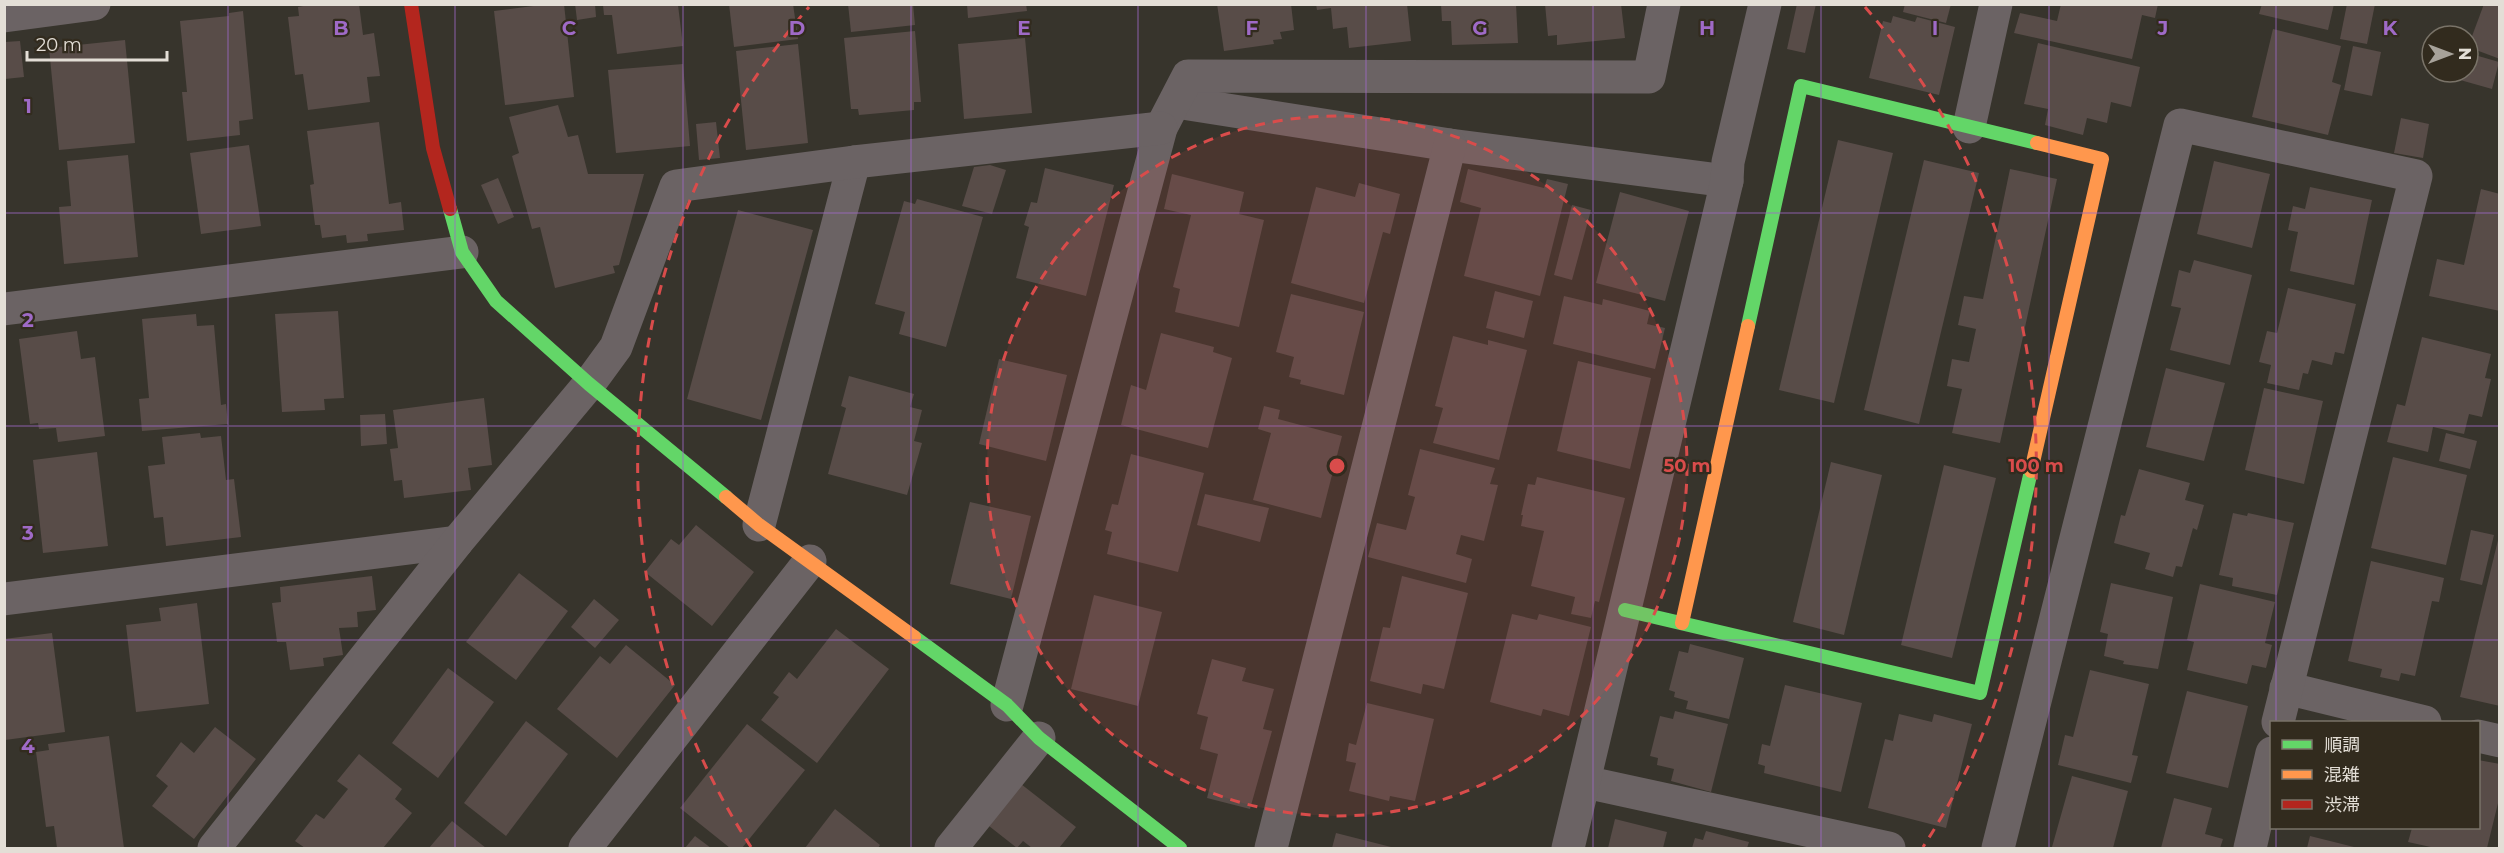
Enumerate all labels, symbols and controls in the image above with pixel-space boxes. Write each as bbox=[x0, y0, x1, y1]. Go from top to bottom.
text: B bbox=[333, 16, 349, 40]
text: C bbox=[562, 16, 577, 40]
text: D bbox=[789, 16, 805, 40]
text: E bbox=[1017, 16, 1031, 40]
text: F bbox=[1246, 16, 1259, 40]
text: G bbox=[1472, 16, 1488, 40]
text: H bbox=[1699, 16, 1715, 40]
text: I bbox=[1932, 16, 1938, 40]
text: J bbox=[2157, 16, 2168, 40]
text: K bbox=[2383, 16, 2399, 40]
scale bar bbox=[27, 24, 166, 62]
north arrow bbox=[2420, 24, 2480, 84]
text: 20 m bbox=[36, 34, 82, 56]
text: N bbox=[2455, 48, 2474, 60]
text: 1 bbox=[24, 94, 32, 118]
text: 2 bbox=[22, 308, 34, 332]
text: 50 m bbox=[1664, 455, 1710, 477]
text: 100 m bbox=[2008, 455, 2064, 477]
centre of rings bbox=[1327, 456, 1347, 476]
text: 3 bbox=[21, 521, 34, 545]
legend bbox=[2270, 721, 2480, 829]
text: 4 bbox=[21, 734, 35, 758]
text: 順調 bbox=[2324, 734, 2360, 756]
text: 混雑 bbox=[2324, 764, 2360, 786]
text: 渋滞 bbox=[2324, 794, 2360, 816]

